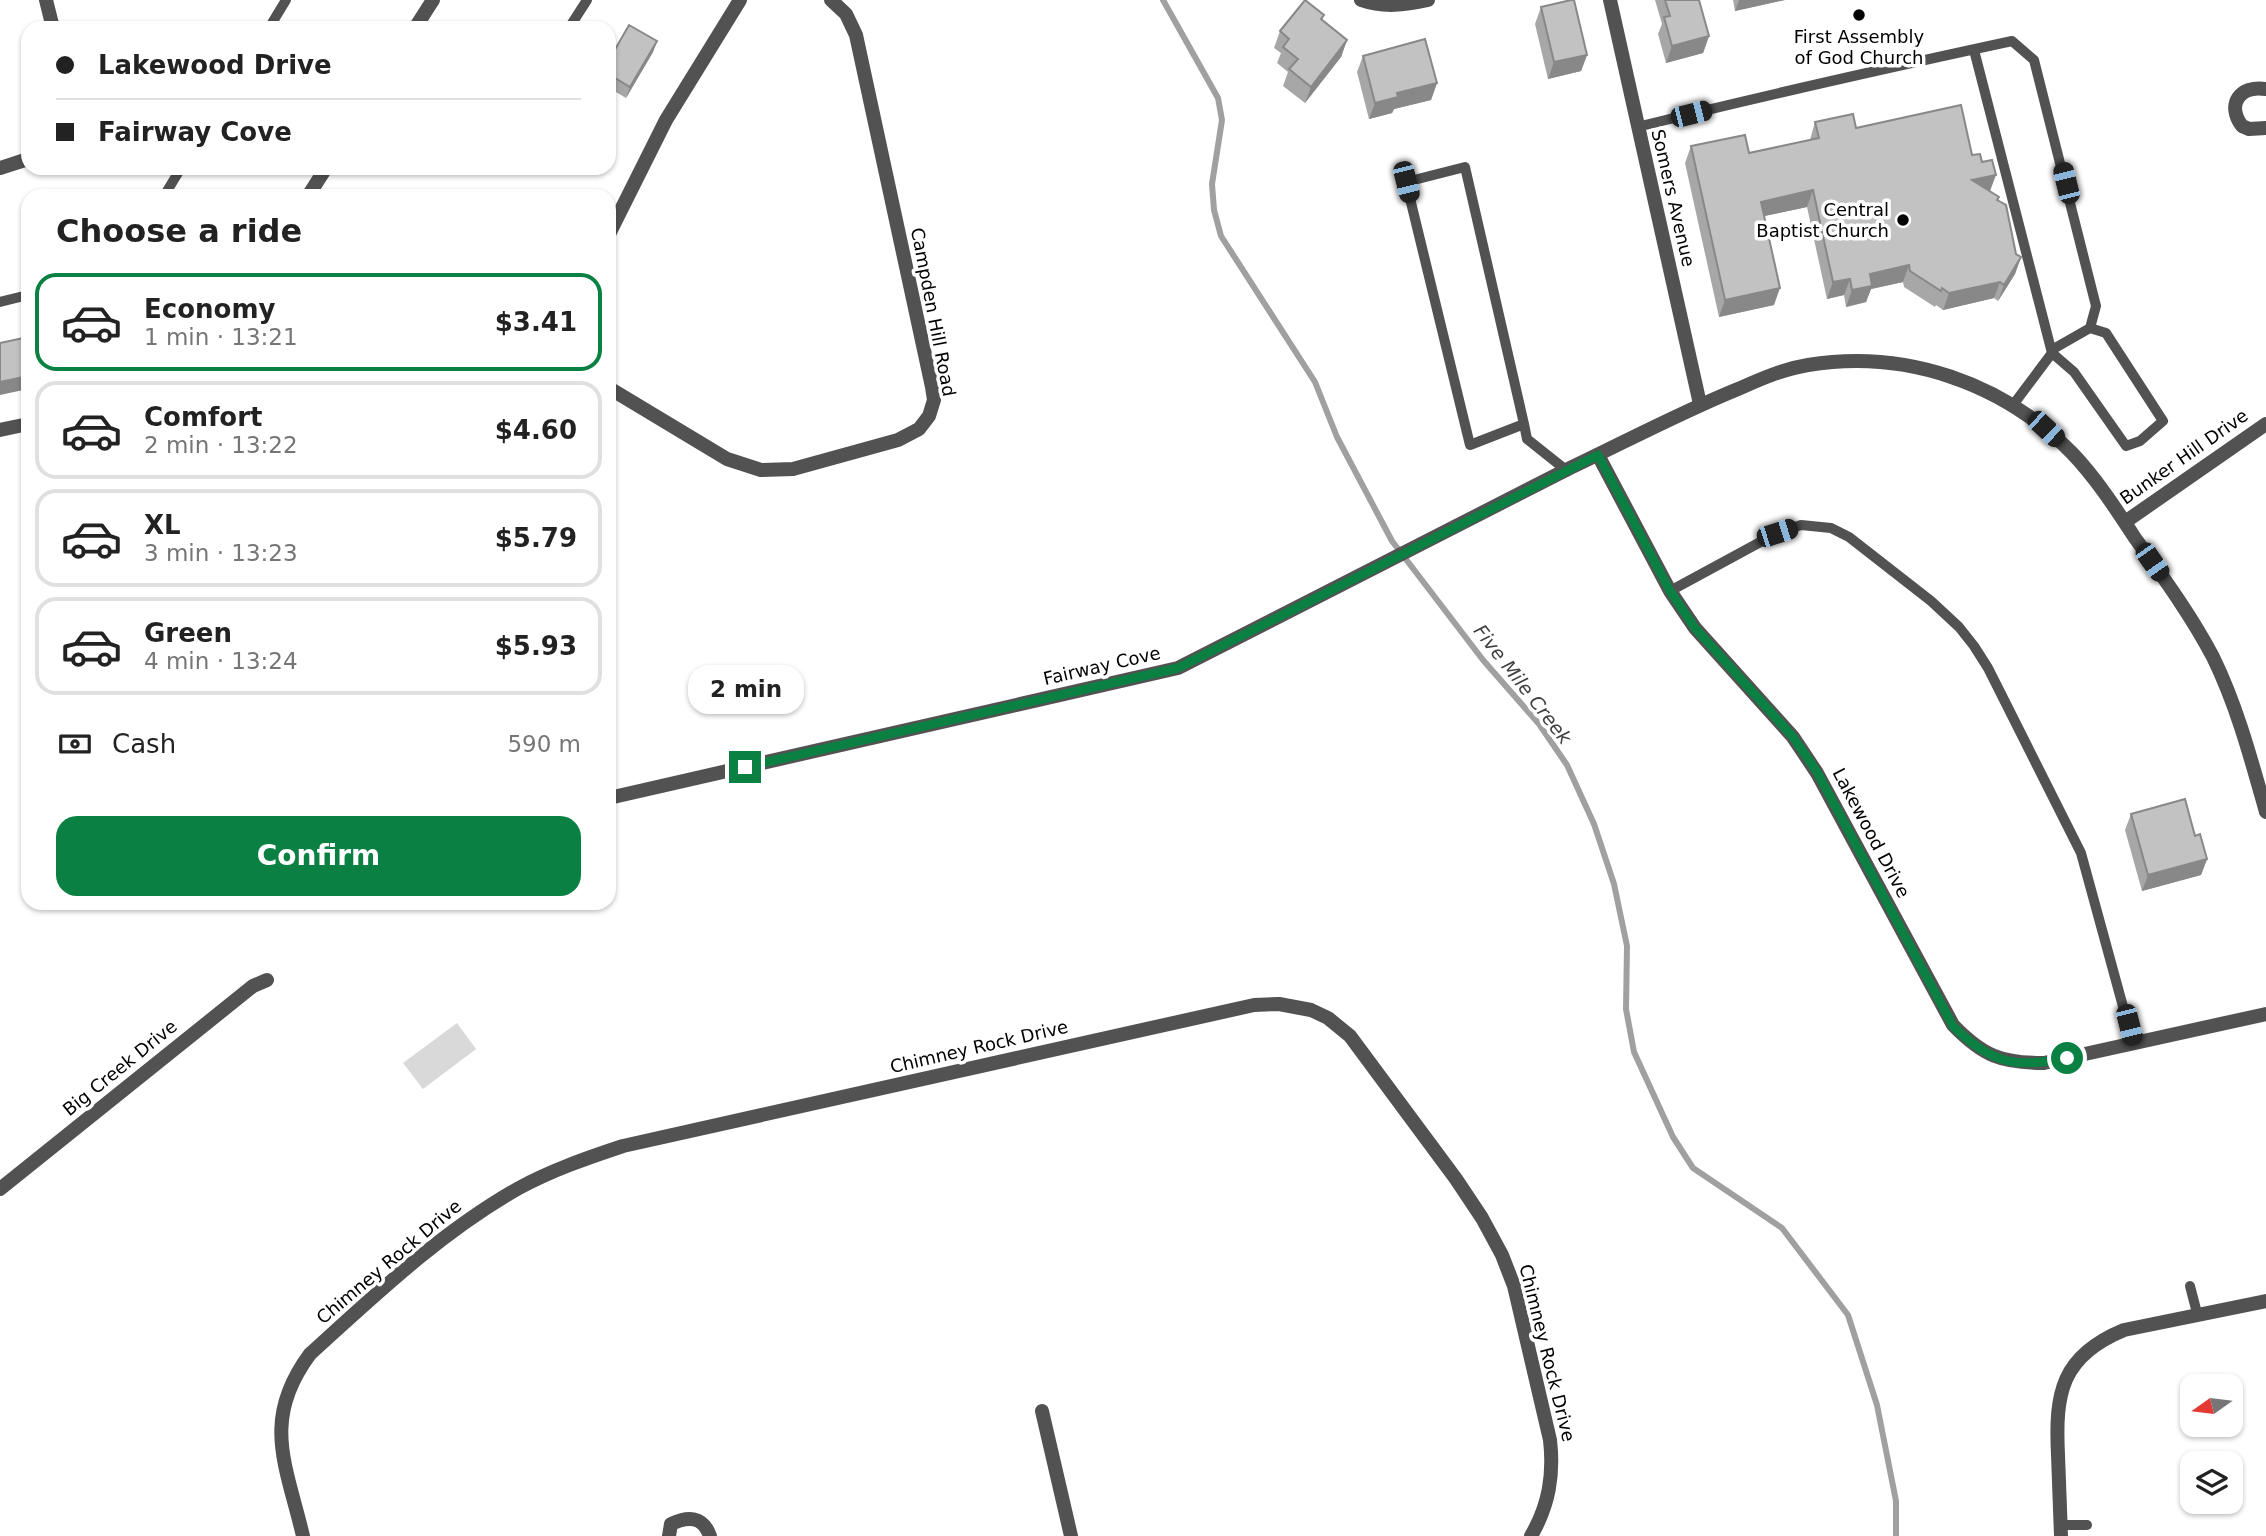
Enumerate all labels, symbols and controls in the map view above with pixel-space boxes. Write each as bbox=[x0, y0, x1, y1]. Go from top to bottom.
marker: First Assembly of God Church bbox=[1851, 7, 1867, 23]
place label: First Assembly of God Church bbox=[1794, 26, 1925, 68]
text: Lakewood Drive bbox=[98, 50, 332, 80]
car bbox=[1669, 99, 1714, 129]
text: Fairway Cove bbox=[98, 117, 292, 147]
street label: Somers Avenue bbox=[1647, 127, 1700, 269]
car bbox=[1391, 159, 1422, 205]
car bbox=[2051, 160, 2082, 206]
place label: Central Baptist Church bbox=[1756, 199, 1889, 241]
text: Choose a ride bbox=[56, 212, 302, 250]
marker: Central Baptist Church bbox=[1895, 212, 1911, 228]
street label: Campden Hill Road bbox=[907, 226, 960, 398]
icon: car bbox=[60, 291, 123, 354]
text: Economy bbox=[144, 294, 275, 324]
text: $3.41 bbox=[495, 307, 577, 337]
text: 1 min · 13:21 bbox=[144, 324, 298, 350]
icon: car bbox=[60, 399, 123, 462]
text: Comfort bbox=[144, 402, 262, 432]
street label: Bunker Hill Drive bbox=[2116, 405, 2252, 509]
car bbox=[2024, 407, 2069, 451]
text: $4.60 bbox=[495, 415, 577, 445]
text: 2 min · 13:22 bbox=[144, 432, 298, 458]
icon: car bbox=[60, 507, 123, 570]
text: XL bbox=[144, 510, 181, 540]
car bbox=[1754, 517, 1801, 549]
text: $5.79 bbox=[495, 523, 577, 553]
car bbox=[2132, 539, 2173, 585]
text: 3 min · 13:23 bbox=[144, 540, 298, 566]
icon: car bbox=[60, 615, 123, 678]
text: Green bbox=[144, 618, 232, 648]
water label: Five Mile Creek bbox=[1470, 620, 1577, 749]
text: $5.93 bbox=[495, 631, 577, 661]
street label: Fairway Cove bbox=[1041, 642, 1163, 689]
text: 4 min · 13:24 bbox=[144, 648, 298, 674]
callout: 2 min bbox=[687, 666, 803, 714]
text: 2 min bbox=[710, 676, 782, 702]
icon: cash bbox=[56, 725, 94, 763]
text: Cash bbox=[112, 729, 176, 759]
text: 590 m bbox=[507, 731, 581, 757]
route end bbox=[729, 751, 761, 783]
street label: Lakewood Drive bbox=[1828, 764, 1914, 901]
button: Confirm bbox=[56, 816, 581, 896]
car bbox=[2114, 1002, 2145, 1048]
street label: Big Creek Drive bbox=[59, 1015, 181, 1120]
street label: Chimney Rock Drive bbox=[888, 1016, 1070, 1077]
route start bbox=[2051, 1042, 2083, 1074]
street label: Chimney Rock Drive bbox=[312, 1195, 465, 1328]
street label: Chimney Rock Drive bbox=[1515, 1262, 1580, 1444]
north arrow bbox=[2180, 1374, 2244, 1437]
map controls bbox=[2180, 1374, 2243, 1514]
button: layers bbox=[2180, 1451, 2243, 1514]

